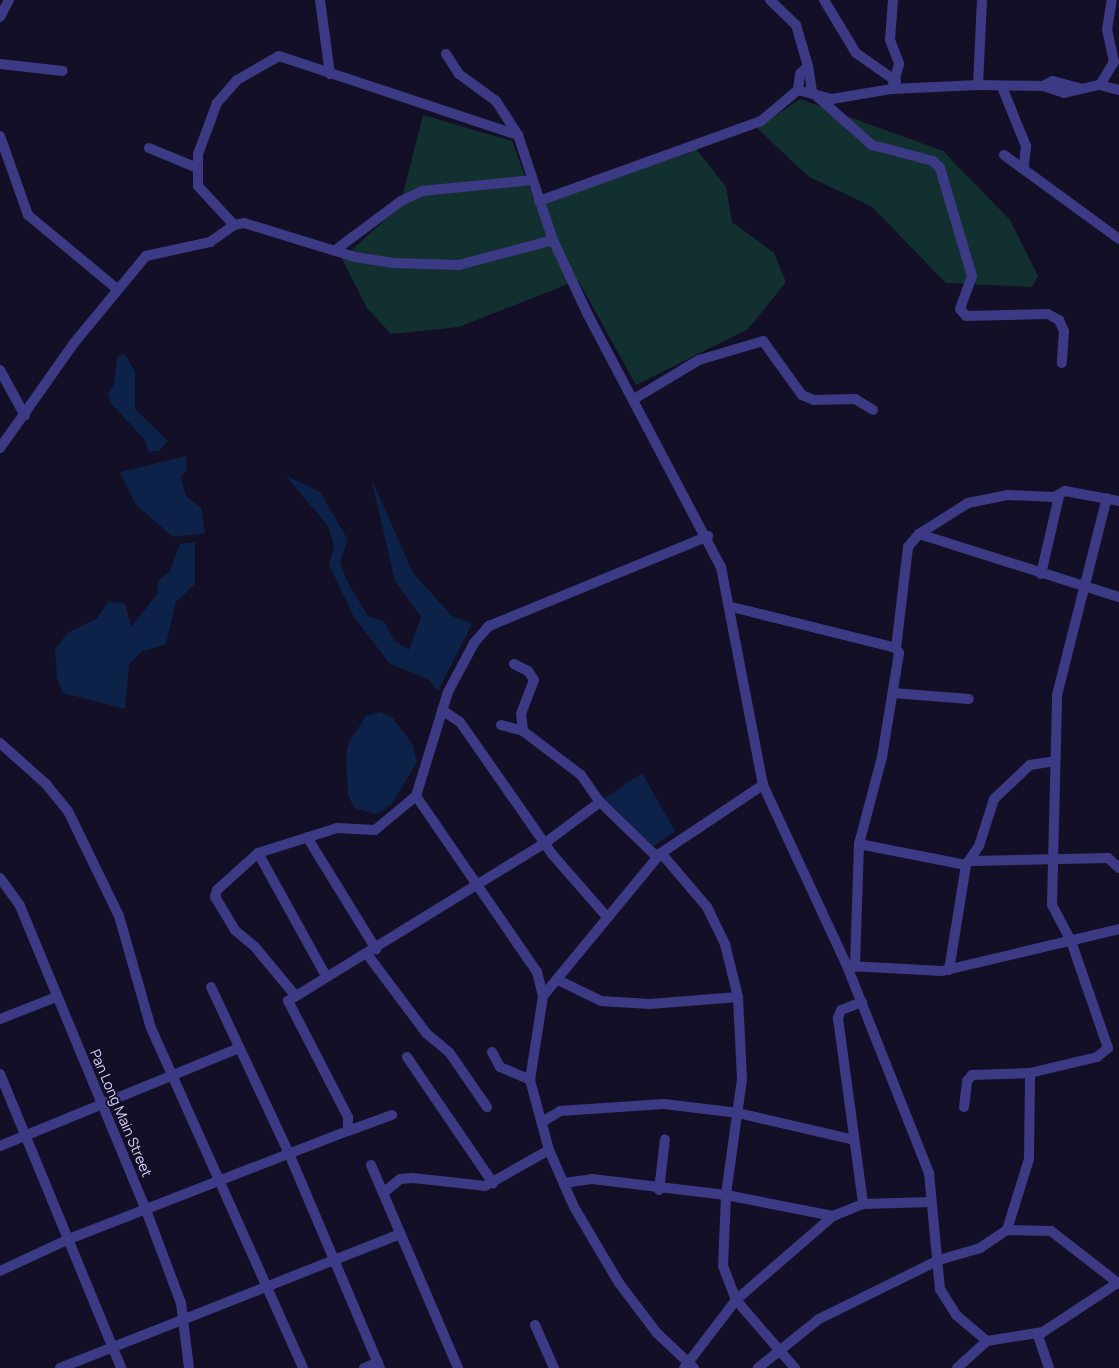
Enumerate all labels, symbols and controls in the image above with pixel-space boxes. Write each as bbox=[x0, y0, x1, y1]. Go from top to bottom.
street label: Pan Long Main Street bbox=[87, 1047, 155, 1179]

